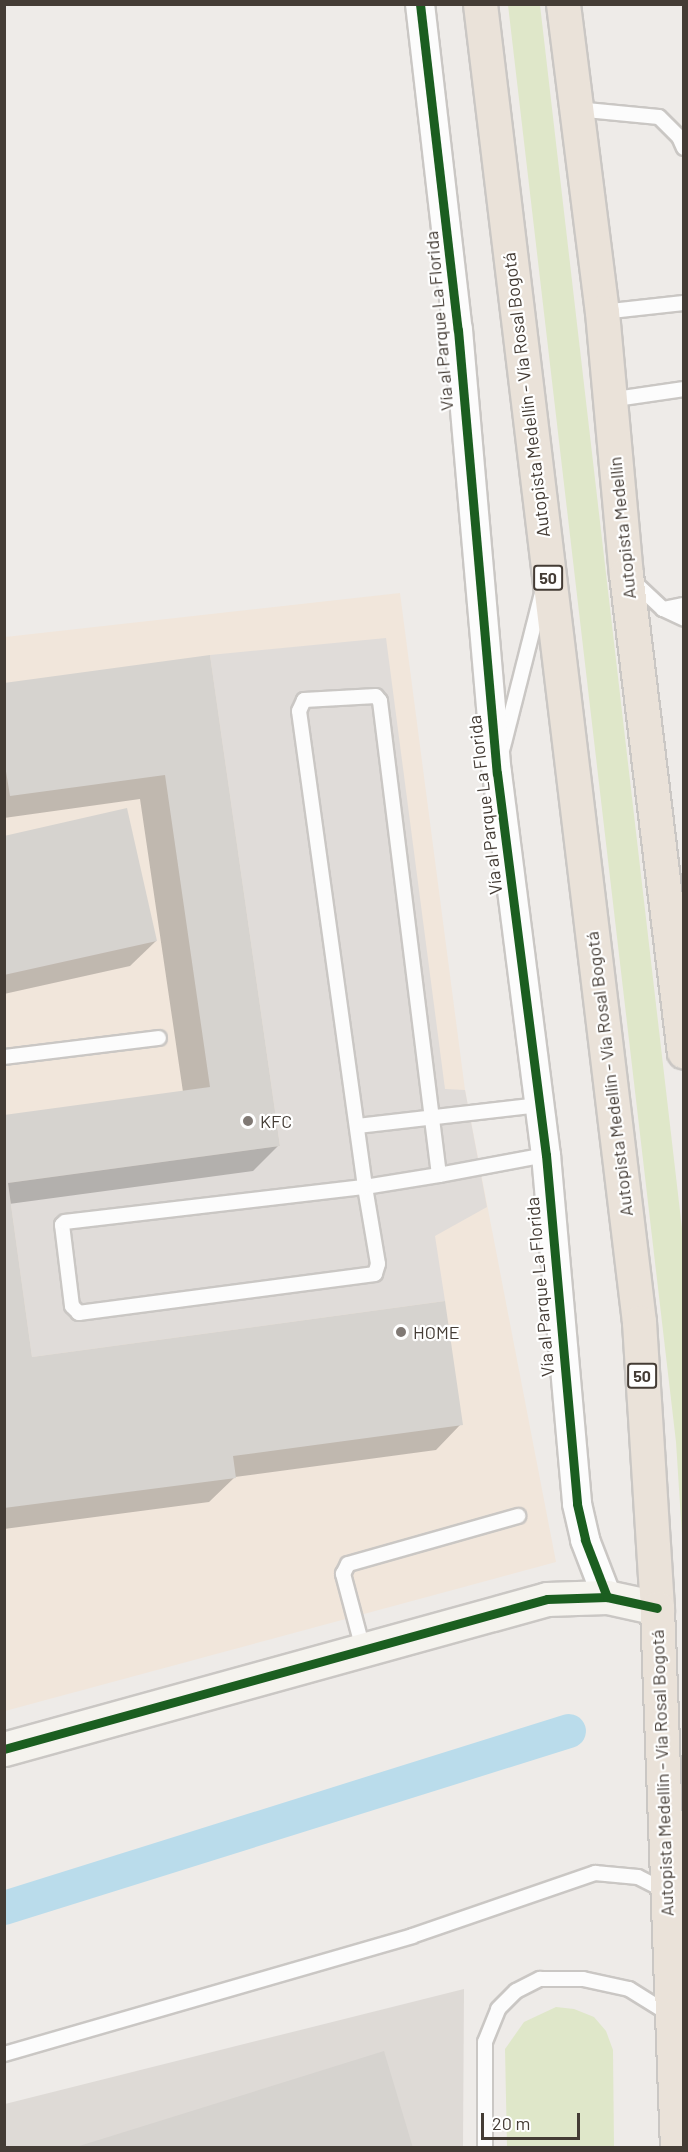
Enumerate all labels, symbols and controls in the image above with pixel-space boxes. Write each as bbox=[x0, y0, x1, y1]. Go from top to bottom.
street label: Vía al Parque La Florida bbox=[420, 230, 458, 412]
street label: Autopista Medellín - Vía Rosal Bogotá bbox=[498, 251, 554, 539]
street label: Autopista Medellín bbox=[604, 456, 640, 600]
road number: 50 bbox=[533, 565, 563, 591]
street label: Vía al Parque La Florida bbox=[463, 714, 507, 896]
street label: Autopista Medellín - Vía Rosal Bogotá bbox=[581, 930, 637, 1218]
place label: KFC bbox=[260, 1110, 292, 1132]
marker: KFC bbox=[241, 1114, 255, 1128]
street label: Vía al Parque La Florida bbox=[521, 1196, 559, 1378]
place label: HOME bbox=[413, 1321, 460, 1343]
marker: HOME bbox=[394, 1325, 408, 1339]
road number: 50 bbox=[627, 1363, 657, 1389]
street label: Autopista Medellín - Vía Rosal Bogotá bbox=[646, 1629, 678, 1917]
scale bar bbox=[484, 2101, 583, 2139]
text: 20 m bbox=[492, 2112, 530, 2134]

